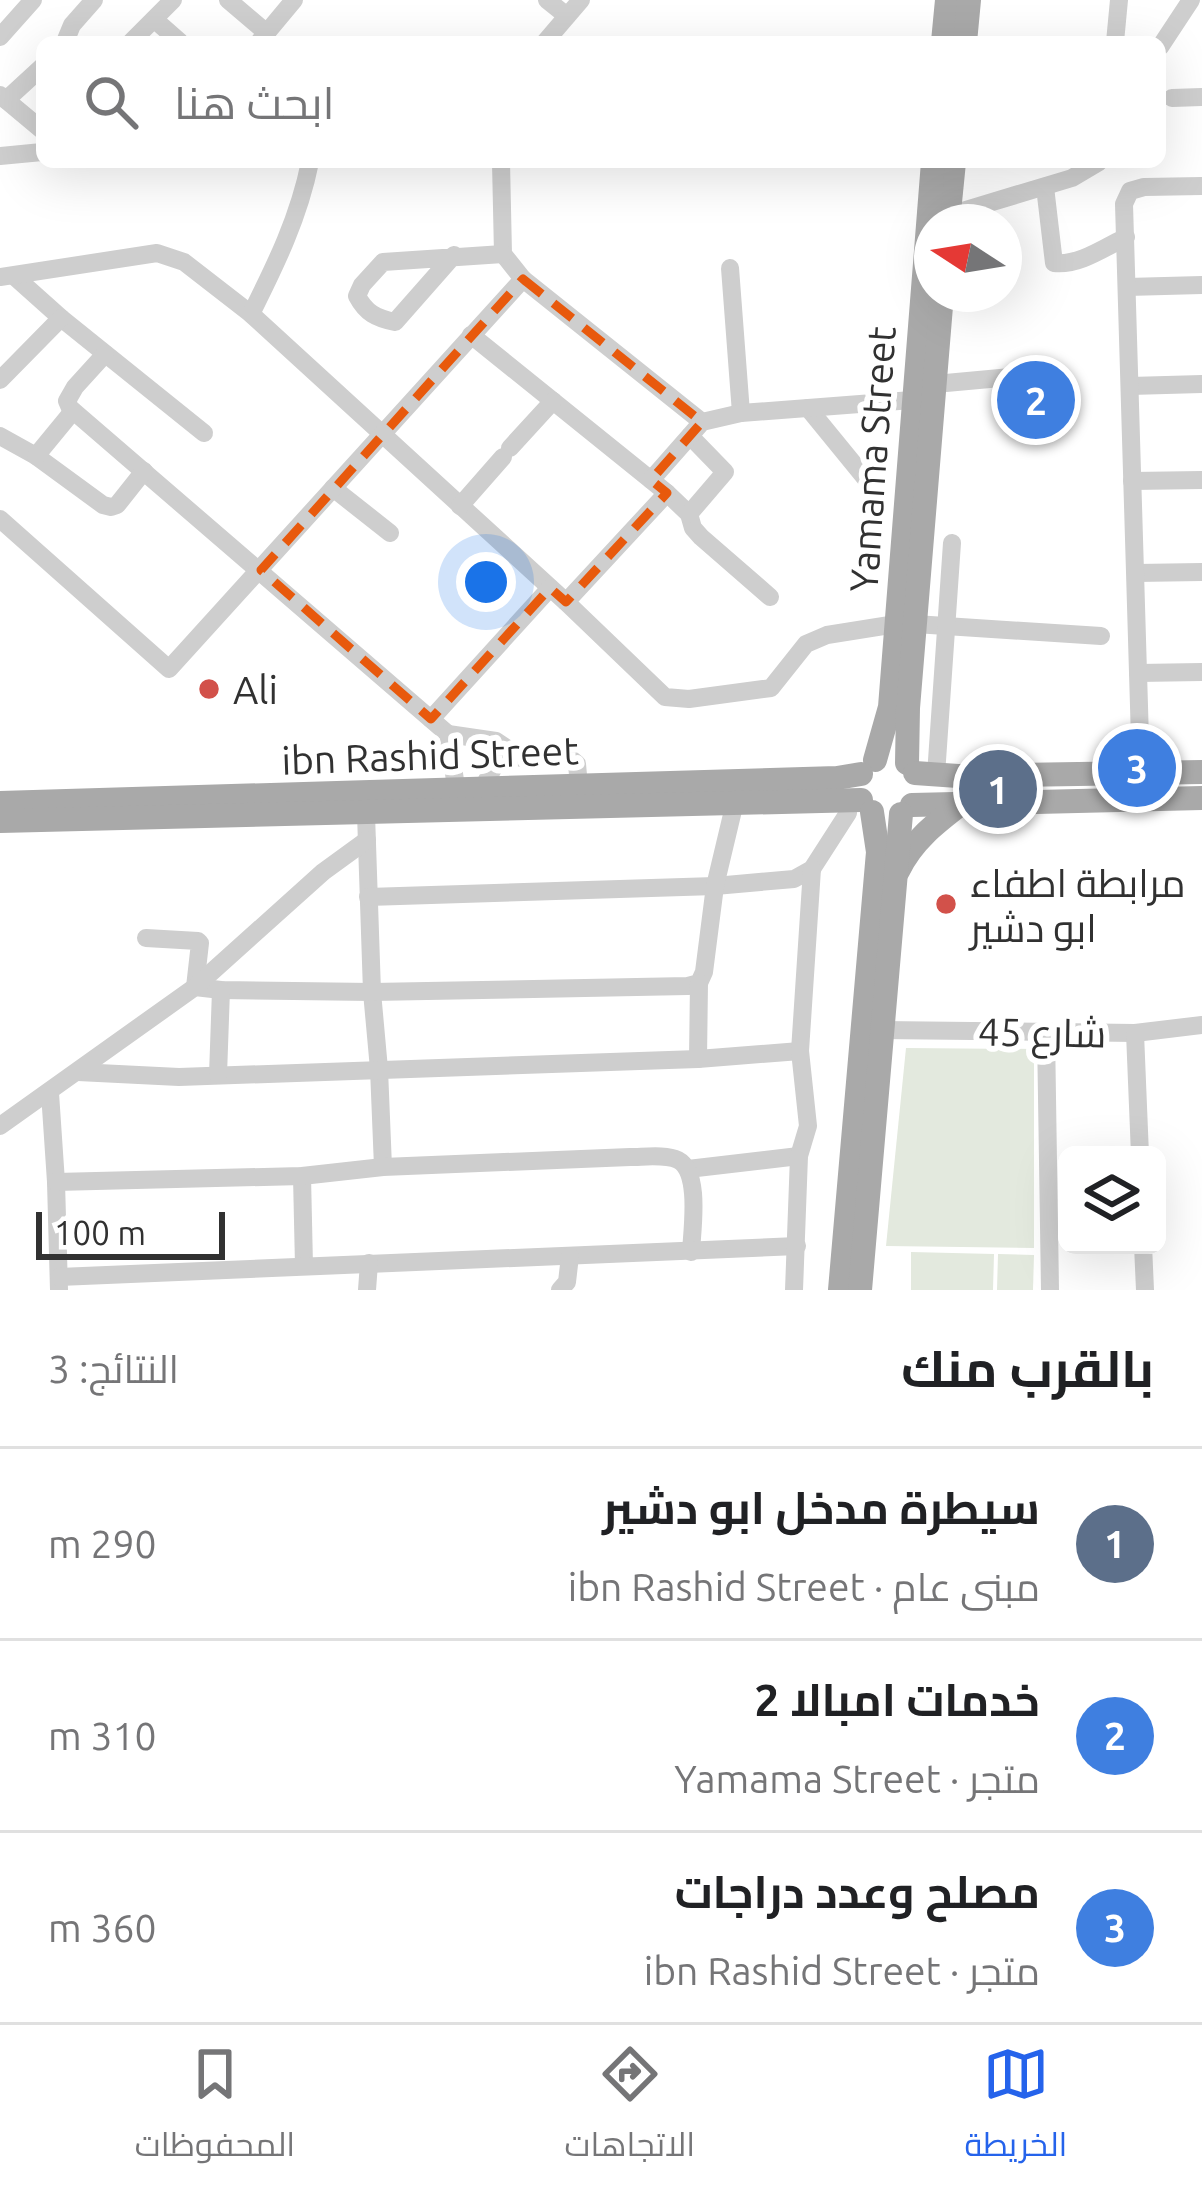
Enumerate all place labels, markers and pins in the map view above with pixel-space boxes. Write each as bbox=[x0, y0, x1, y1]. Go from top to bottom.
pin: 2 bbox=[997, 355, 1075, 445]
place label: Ali bbox=[233, 668, 278, 711]
marker: Ali bbox=[196, 676, 222, 702]
pin: 3 bbox=[1098, 723, 1176, 813]
pin: 1 bbox=[959, 744, 1037, 834]
place label: مرابطة اطفاء ابو دشير bbox=[968, 861, 1185, 951]
marker: مرابطة اطفاء ابو دشير bbox=[933, 891, 959, 917]

